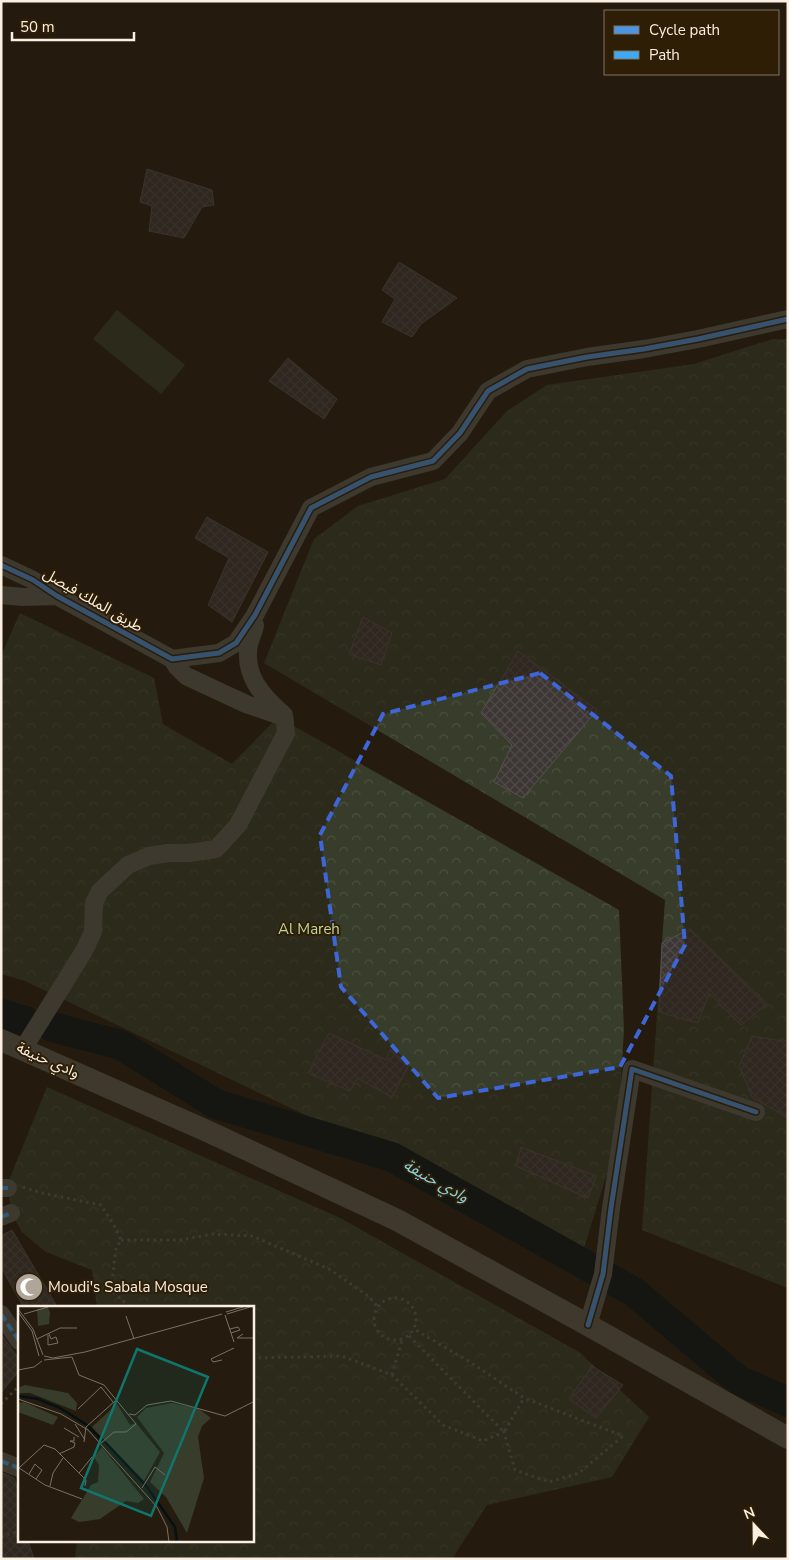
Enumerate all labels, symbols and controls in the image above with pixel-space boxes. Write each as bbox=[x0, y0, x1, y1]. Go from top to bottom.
scale bar bbox=[12, 10, 135, 42]
legend bbox=[604, 10, 779, 75]
text: 50 m bbox=[20, 17, 55, 37]
text: Cycle path bbox=[649, 20, 720, 40]
text: Path bbox=[649, 45, 680, 65]
street label: طريق الملك فيصل bbox=[40, 563, 146, 637]
park label: Al Mareh bbox=[278, 919, 340, 939]
street label: وادي حنيفة bbox=[13, 1037, 83, 1084]
water label: وادي حنيفة bbox=[399, 1154, 473, 1209]
mosque icon: Moudi's Sabala Mosque bbox=[14, 1272, 44, 1302]
place label: Moudi's Sabala Mosque bbox=[48, 1277, 208, 1297]
inset map bbox=[18, 1306, 254, 1542]
north arrow bbox=[729, 1500, 779, 1550]
text: N bbox=[741, 1503, 758, 1524]

